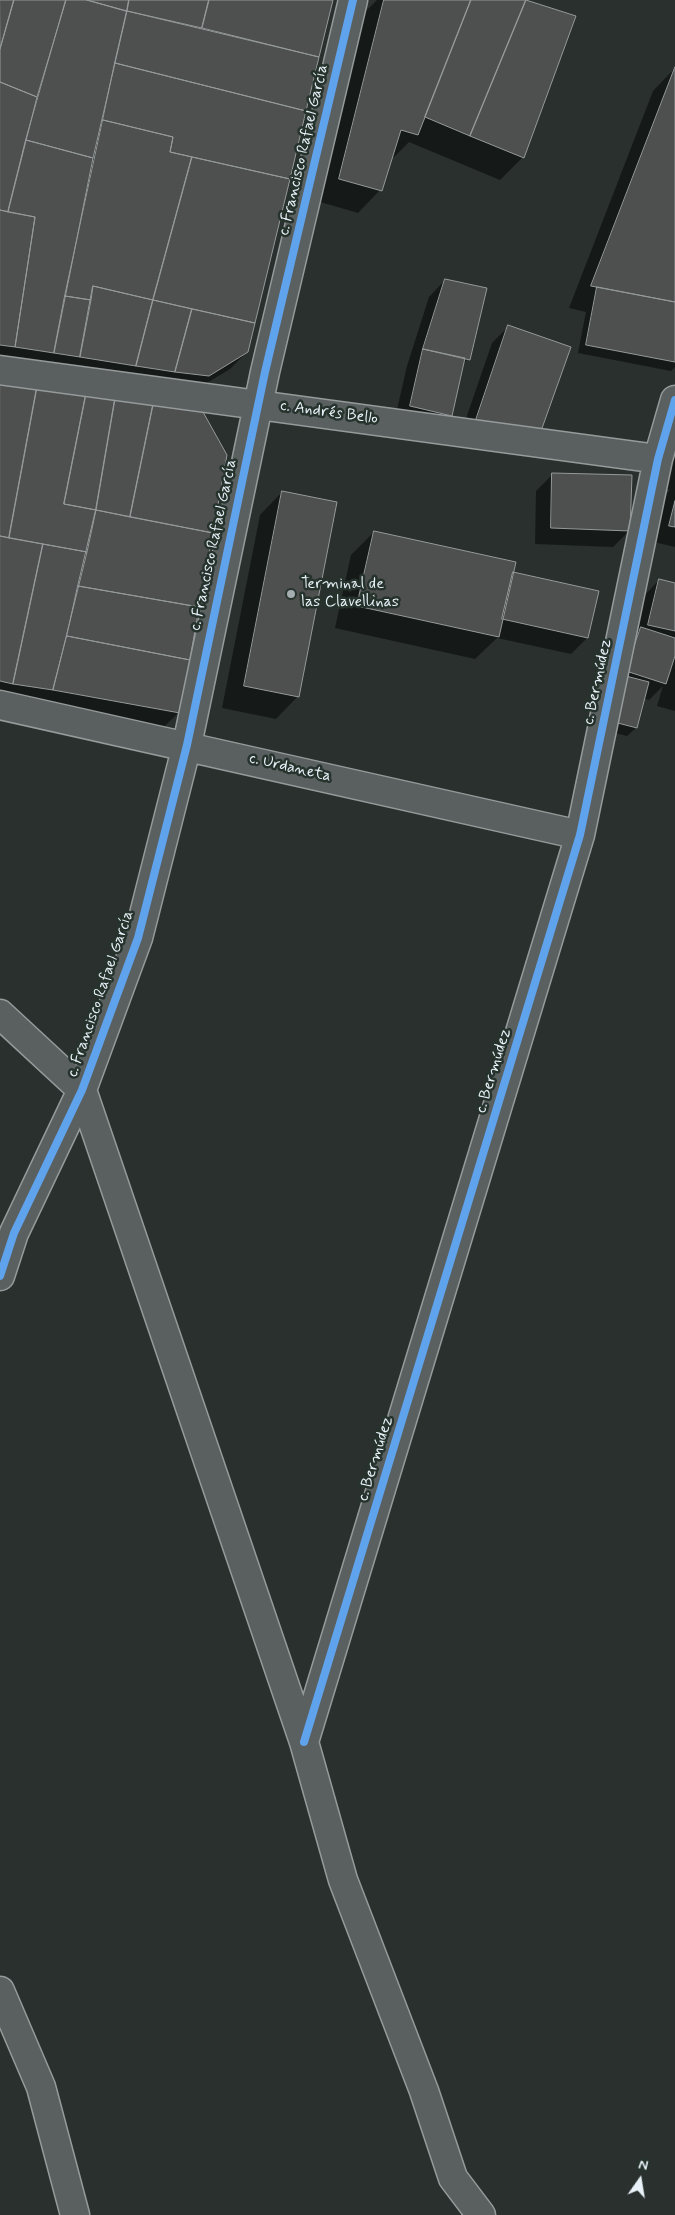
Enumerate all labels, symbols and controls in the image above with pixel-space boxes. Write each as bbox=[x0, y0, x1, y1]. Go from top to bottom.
street label: c. Francisco Rafael García bbox=[275, 63, 333, 237]
street label: c. Andrés Bello bbox=[279, 397, 379, 429]
street label: c. Francisco Rafael García bbox=[186, 457, 242, 633]
place label: Terminal de las Clavellinas bbox=[301, 575, 399, 613]
marker: Terminal de las Clavellinas bbox=[285, 588, 297, 600]
street label: c. Bermúdez bbox=[580, 637, 616, 727]
street label: c. Urdaneta bbox=[247, 749, 333, 787]
street label: c. Francisco Rafael García bbox=[63, 908, 139, 1080]
street label: c. Bermúdez bbox=[472, 1027, 516, 1115]
street label: c. Bermúdez bbox=[354, 1415, 398, 1503]
north arrow bbox=[615, 2155, 665, 2205]
text: N bbox=[637, 2156, 650, 2175]

